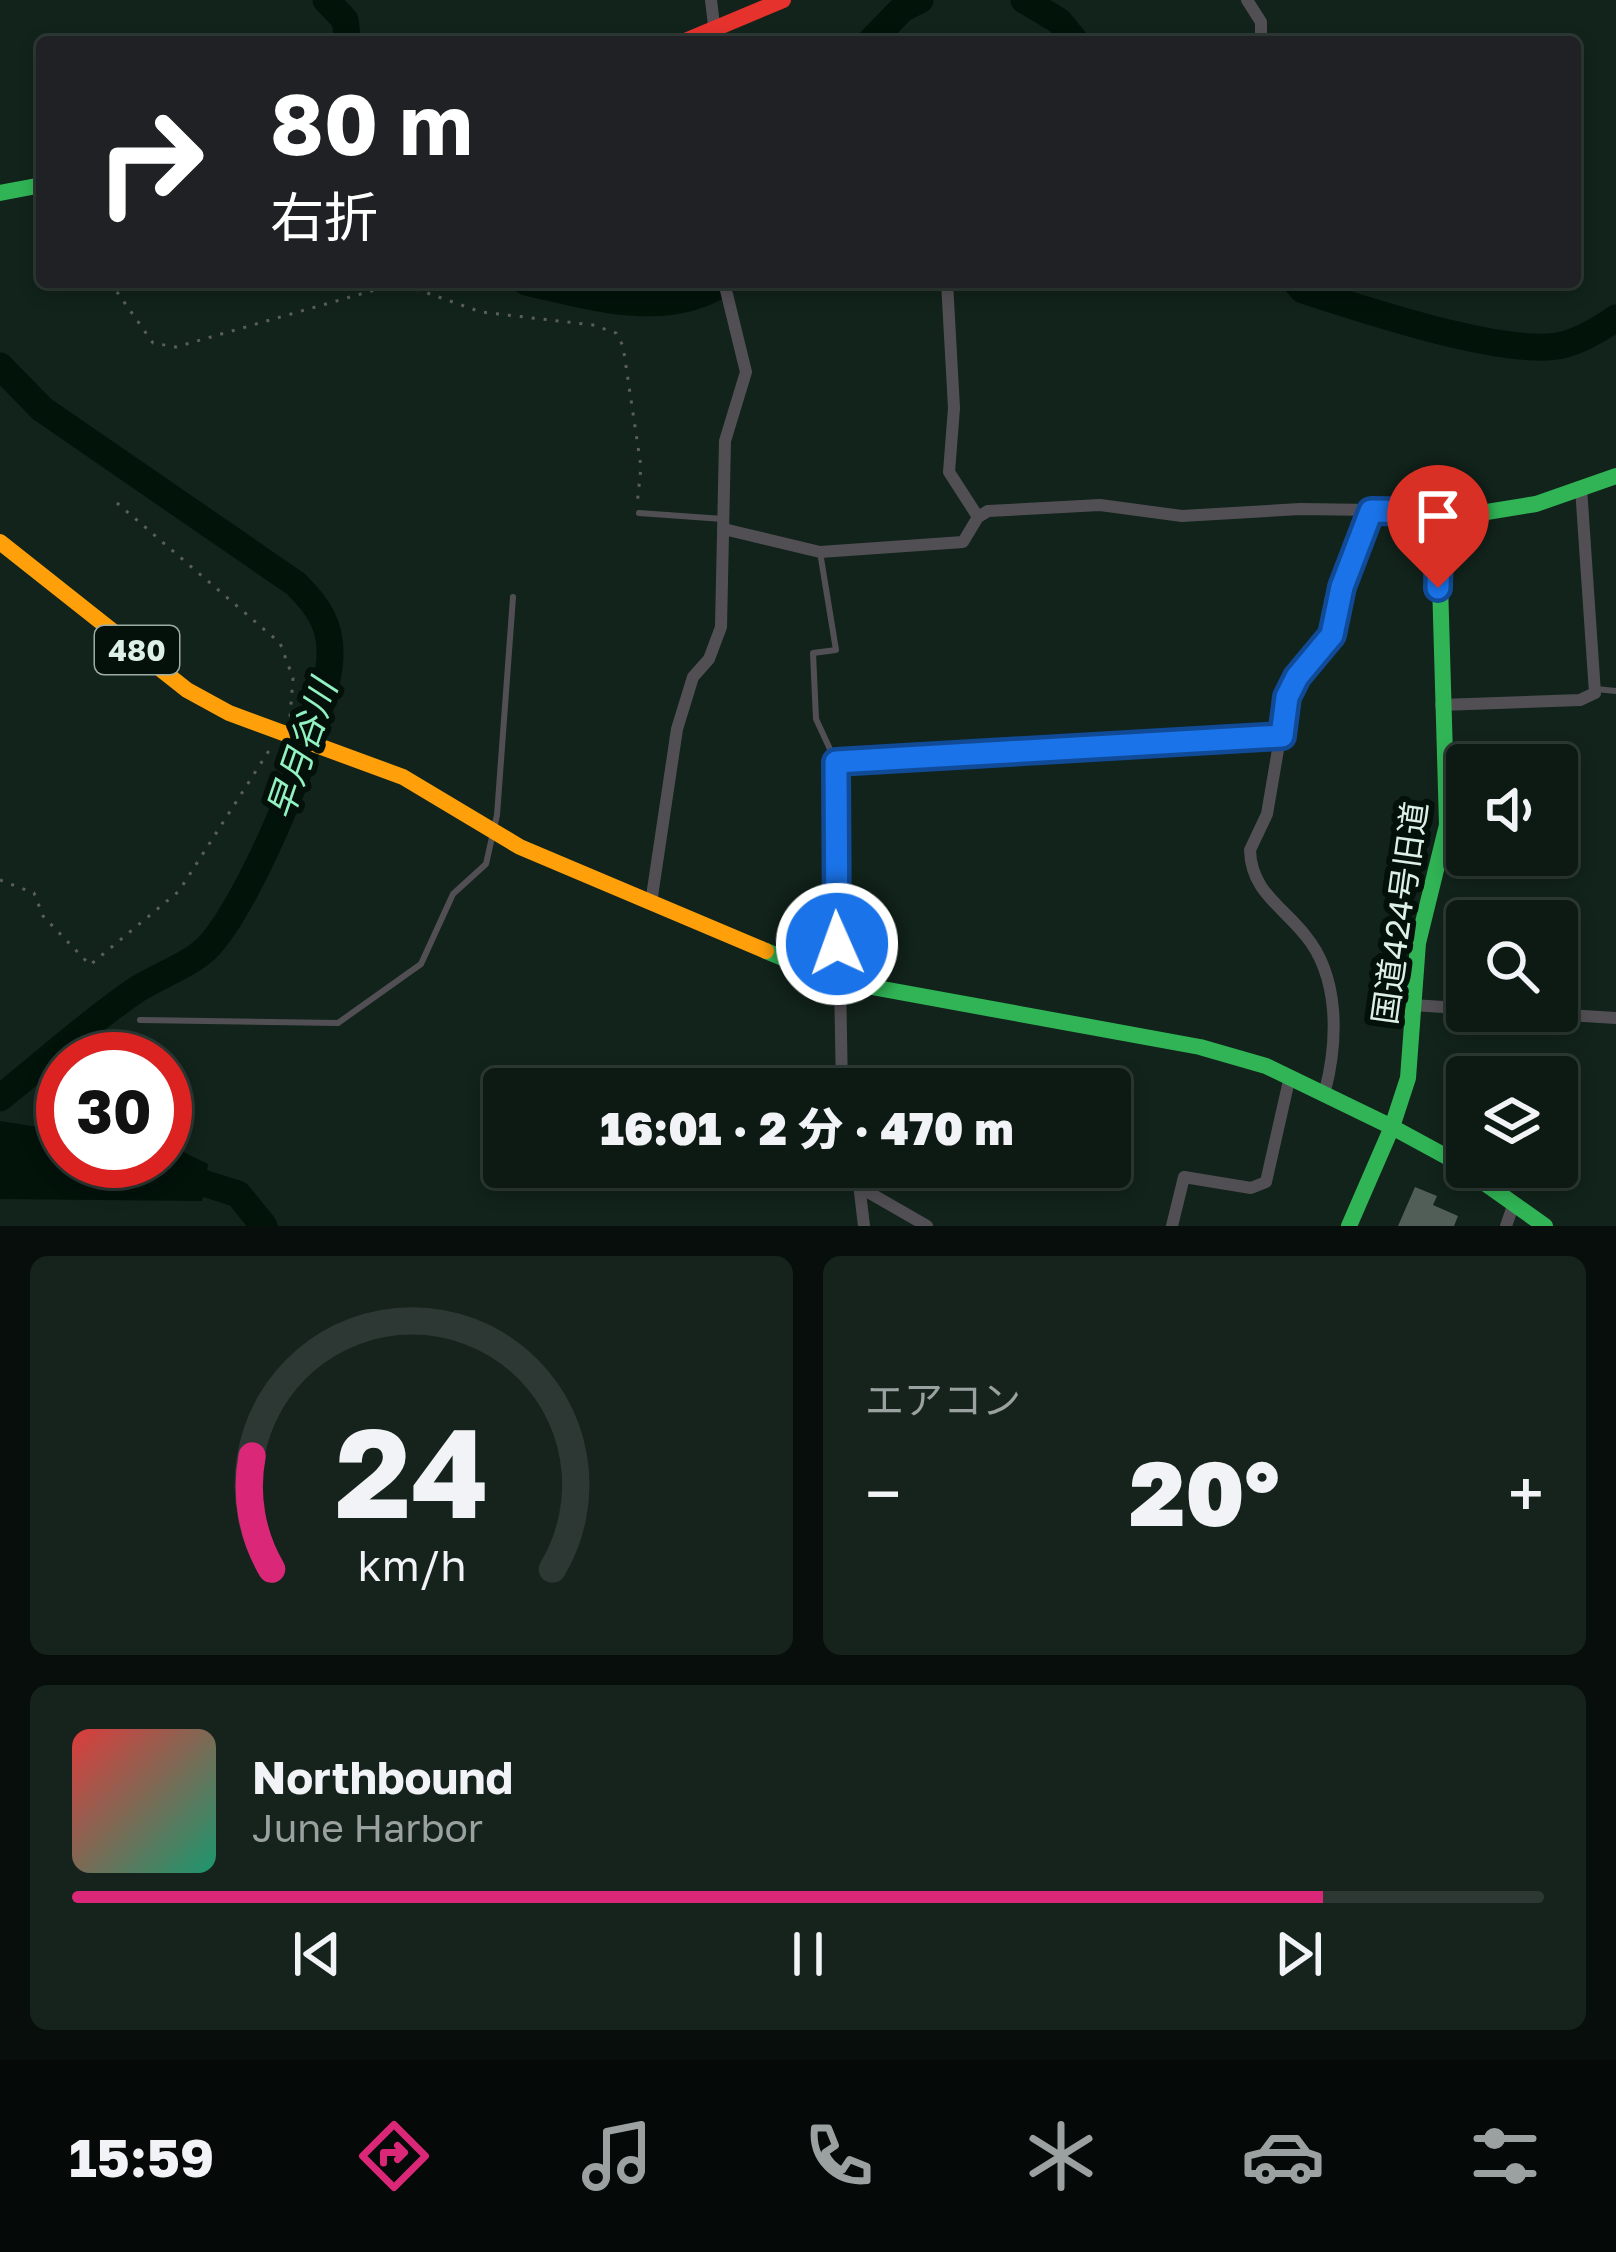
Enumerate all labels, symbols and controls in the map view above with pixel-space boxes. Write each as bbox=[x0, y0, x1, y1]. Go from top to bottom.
text: 80 m bbox=[270, 73, 473, 173]
icon: right bbox=[72, 84, 228, 240]
text: 右折 bbox=[270, 184, 378, 249]
pin bbox=[1387, 465, 1489, 588]
icon: arrive bbox=[1405, 483, 1471, 549]
road number: 480 bbox=[95, 626, 179, 674]
water label: 早月谷川 bbox=[257, 670, 346, 824]
map controls bbox=[1446, 744, 1578, 1188]
button: sound bbox=[1446, 744, 1578, 876]
street label: 国道424号旧道 bbox=[1364, 799, 1434, 1027]
position arrow bbox=[774, 881, 900, 1007]
button: search bbox=[1446, 900, 1578, 1032]
speed limit sign: 30 bbox=[36, 1032, 192, 1188]
button: layers bbox=[1446, 1056, 1578, 1188]
text: 16:01 · 2 分 · 470 m bbox=[600, 1101, 1014, 1155]
text: エアコン bbox=[865, 1376, 1021, 1423]
text: 24 bbox=[334, 1396, 489, 1545]
text: 20° bbox=[1129, 1438, 1280, 1546]
text: − bbox=[865, 1453, 901, 1533]
text: + bbox=[1508, 1453, 1544, 1533]
text: km/h bbox=[357, 1538, 466, 1589]
text: Northbound bbox=[252, 1750, 513, 1804]
text: June Harbor bbox=[252, 1804, 483, 1851]
icon: previous bbox=[284, 1921, 350, 1987]
icon: pause bbox=[775, 1921, 841, 1987]
icon: next bbox=[1266, 1921, 1332, 1987]
icon: directions bbox=[352, 2114, 436, 2198]
icon: music bbox=[575, 2114, 659, 2198]
icon: phone bbox=[797, 2114, 881, 2198]
icon: climate bbox=[1019, 2114, 1103, 2198]
icon: car bbox=[1241, 2114, 1325, 2198]
icon: filters bbox=[1463, 2114, 1547, 2198]
text: 15:59 bbox=[69, 2124, 214, 2189]

